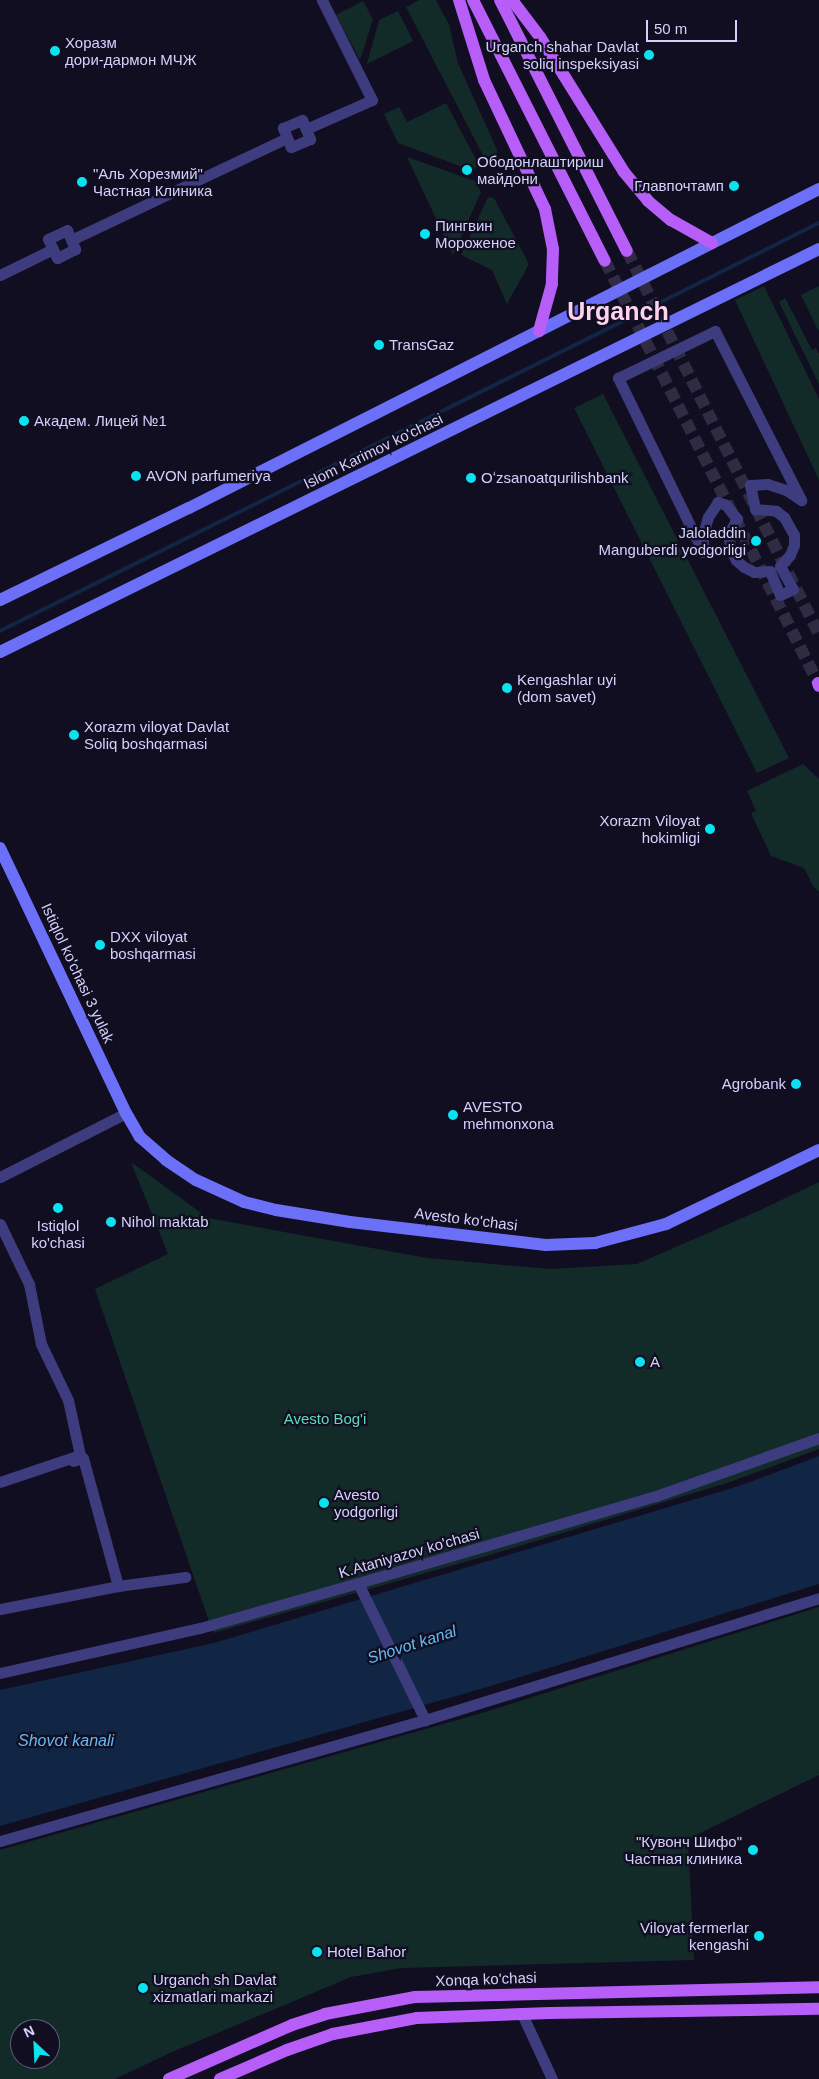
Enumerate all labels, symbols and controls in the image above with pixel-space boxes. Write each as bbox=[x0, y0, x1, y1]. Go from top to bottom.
scale bar bbox=[649, 10, 740, 42]
text: 50 m bbox=[654, 20, 687, 37]
place label: Хоразм дори-дармон МЧЖ bbox=[65, 33, 197, 68]
place label: Urganch shahar Davlat soliq inspeksiyasi bbox=[486, 37, 639, 72]
marker: Хоразм дори-дармон МЧЖ bbox=[49, 45, 61, 57]
marker: Urganch shahar Davlat soliq inspeksiyasi bbox=[643, 49, 655, 61]
place label: Ободонлаштириш майдони bbox=[477, 152, 604, 187]
place label: "Аль Хорезмий" Частная Клиника bbox=[93, 164, 212, 199]
marker: Ободонлаштириш майдони bbox=[461, 164, 473, 176]
marker: "Аль Хорезмий" Частная Клиника bbox=[75, 175, 89, 189]
place label: Главпочтамп bbox=[634, 177, 724, 195]
marker: Главпочтамп bbox=[728, 180, 740, 192]
place label: Пингвин Мороженое bbox=[435, 216, 516, 251]
marker: Пингвин Мороженое bbox=[419, 228, 431, 240]
district label: Urganch bbox=[567, 296, 669, 326]
place label: TransGaz bbox=[389, 336, 454, 354]
marker: TransGaz bbox=[373, 339, 385, 351]
street label: Islom Karimov ko'chasi bbox=[300, 409, 446, 493]
place label: Академ. Лицей №1 bbox=[34, 412, 167, 430]
marker: Академ. Лицей №1 bbox=[18, 415, 30, 427]
place label: AVON parfumeriya bbox=[146, 467, 271, 485]
place label: Oʻzsanoatqurilishbank bbox=[481, 469, 629, 487]
marker: AVON parfumeriya bbox=[130, 470, 142, 482]
marker: Oʻzsanoatqurilishbank bbox=[465, 472, 477, 484]
place label: Jaloladdin Manguberdi yodgorligi bbox=[598, 523, 746, 558]
marker: Jaloladdin Manguberdi yodgorligi bbox=[750, 535, 762, 547]
place label: Kengashlar uyi (dom savet) bbox=[517, 670, 616, 705]
marker: Kengashlar uyi (dom savet) bbox=[501, 682, 513, 694]
place label: Xorazm viloyat Davlat Soliq boshqarmasi bbox=[84, 717, 229, 752]
marker: Xorazm viloyat Davlat Soliq boshqarmasi bbox=[68, 729, 80, 741]
place label: Xorazm Viloyat hokimligi bbox=[599, 811, 700, 846]
marker: Xorazm Viloyat hokimligi bbox=[704, 823, 716, 835]
street label: Istiqlol ko'chasi 3 yulak bbox=[38, 900, 118, 1046]
place label: DXX viloyat boshqarmasi bbox=[110, 927, 196, 962]
marker: DXX viloyat boshqarmasi bbox=[94, 939, 106, 951]
place label: Agrobank bbox=[722, 1075, 786, 1093]
marker: Agrobank bbox=[790, 1078, 802, 1090]
place label: AVESTO mehmonxona bbox=[463, 1097, 554, 1132]
marker: AVESTO mehmonxona bbox=[447, 1109, 459, 1121]
marker: Istiqlol ko'chasi bbox=[52, 1202, 64, 1214]
street label: Avesto ko'chasi bbox=[414, 1204, 518, 1234]
place label: Nihol maktab bbox=[121, 1213, 209, 1231]
place label: Istiqlol ko'chasi bbox=[31, 1216, 85, 1251]
marker: Nihol maktab bbox=[105, 1216, 117, 1228]
place label: A bbox=[650, 1353, 660, 1371]
marker: A bbox=[634, 1356, 646, 1368]
park label: Avesto Bog'i bbox=[284, 1410, 366, 1428]
place label: Avesto yodgorligi bbox=[334, 1485, 398, 1520]
marker: Avesto yodgorligi bbox=[318, 1497, 330, 1509]
street label: K.Ataniyazov ko'chasi bbox=[337, 1524, 481, 1582]
water label: Shovot kanal bbox=[365, 1622, 459, 1668]
water label: Shovot kanali bbox=[18, 1731, 114, 1751]
place label: "Кувонч Шифо" Частная клиника bbox=[625, 1832, 742, 1867]
marker: "Кувонч Шифо" Частная клиника bbox=[746, 1843, 760, 1857]
place label: Viloyat fermerlar kengashi bbox=[640, 1918, 749, 1953]
marker: Viloyat fermerlar kengashi bbox=[753, 1930, 765, 1942]
place label: Hotel Bahor bbox=[327, 1943, 406, 1961]
marker: Hotel Bahor bbox=[311, 1946, 323, 1958]
street label: Xonqa ko'chasi bbox=[435, 1968, 537, 1990]
place label: Urganch sh Davlat xizmatlari markazi bbox=[153, 1970, 276, 2005]
marker: Urganch sh Davlat xizmatlari markazi bbox=[137, 1982, 149, 1994]
north arrow bbox=[10, 2019, 60, 2069]
text: N bbox=[21, 2022, 37, 2041]

